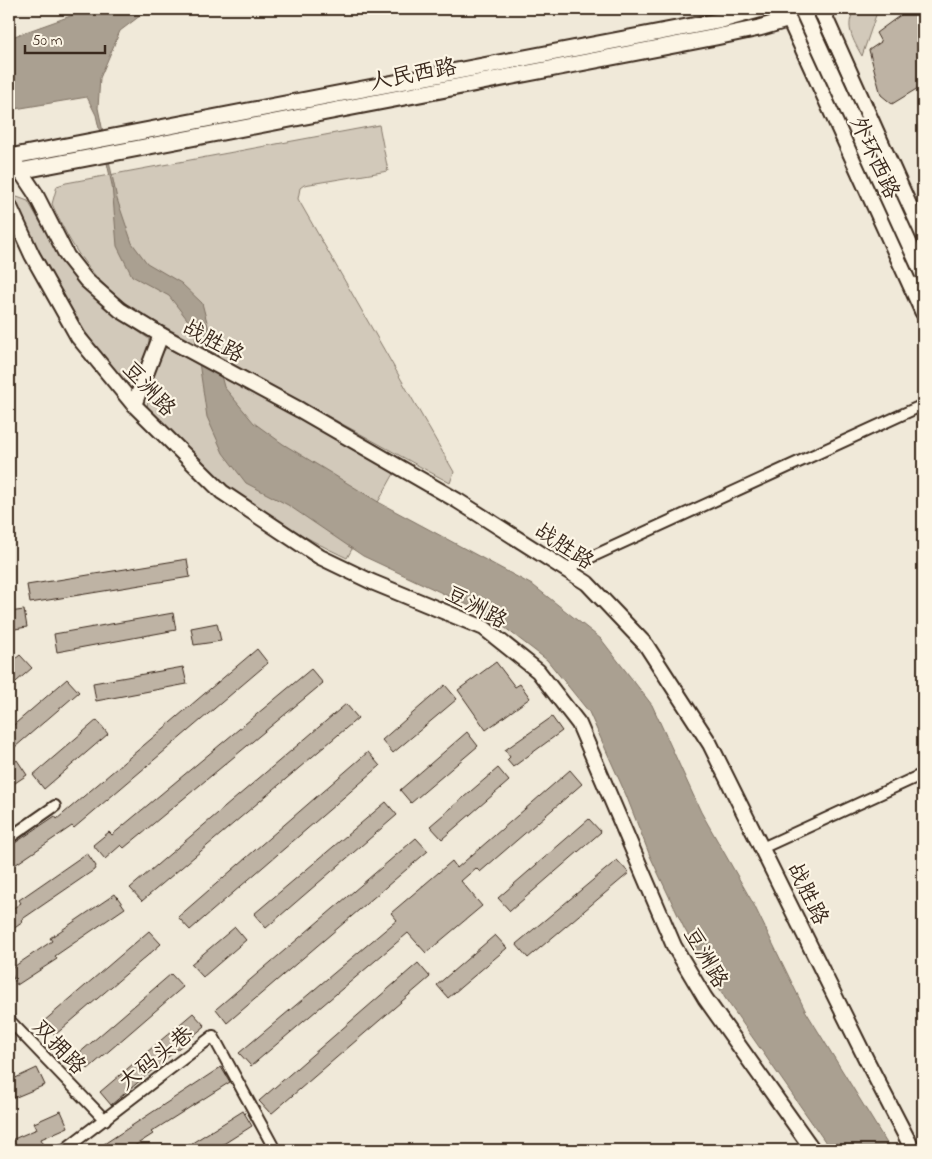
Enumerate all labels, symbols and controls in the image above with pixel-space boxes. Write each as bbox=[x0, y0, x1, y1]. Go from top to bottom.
scale bar bbox=[25, 22, 105, 54]
text: 50 m bbox=[32, 30, 63, 52]
street label: 人民西路 bbox=[367, 52, 460, 100]
street label: 外环西路 bbox=[840, 112, 906, 205]
street label: 战胜路 bbox=[176, 313, 249, 372]
street label: 豆洲路 bbox=[114, 355, 182, 425]
street label: 战胜路 bbox=[527, 516, 600, 579]
street label: 豆洲路 bbox=[439, 579, 512, 638]
street label: 战胜路 bbox=[777, 858, 835, 931]
street label: 豆洲路 bbox=[674, 922, 735, 995]
street label: 双拥路 bbox=[23, 1013, 92, 1083]
street label: 大码头巷 bbox=[112, 1020, 201, 1099]

